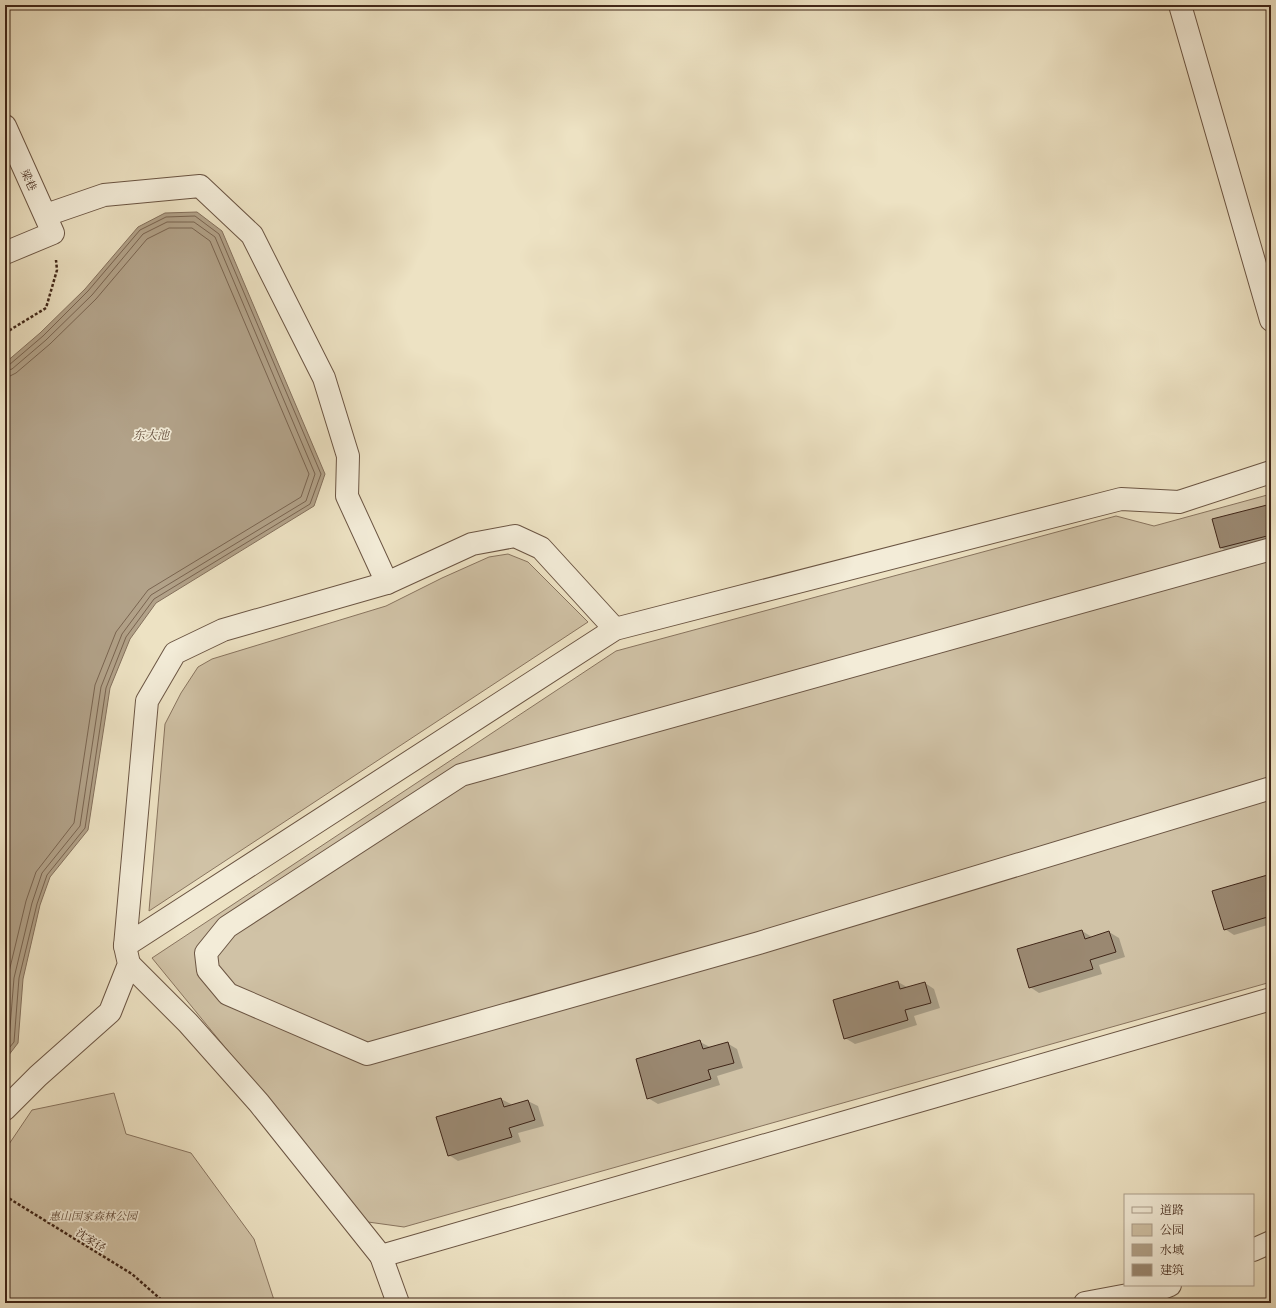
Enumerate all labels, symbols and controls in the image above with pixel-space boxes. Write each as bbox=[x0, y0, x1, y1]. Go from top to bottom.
street label: 梁巷 bbox=[17, 167, 39, 193]
water label: 东大池 bbox=[133, 428, 171, 443]
legend bbox=[1124, 1194, 1254, 1286]
text: 道路 bbox=[1160, 1203, 1184, 1218]
park label: 惠山国家森林公园 bbox=[49, 1210, 139, 1224]
text: 公园 bbox=[1160, 1223, 1184, 1238]
street label: 沈家径 bbox=[73, 1226, 108, 1256]
text: 水域 bbox=[1160, 1243, 1184, 1258]
text: 建筑 bbox=[1160, 1263, 1184, 1278]

